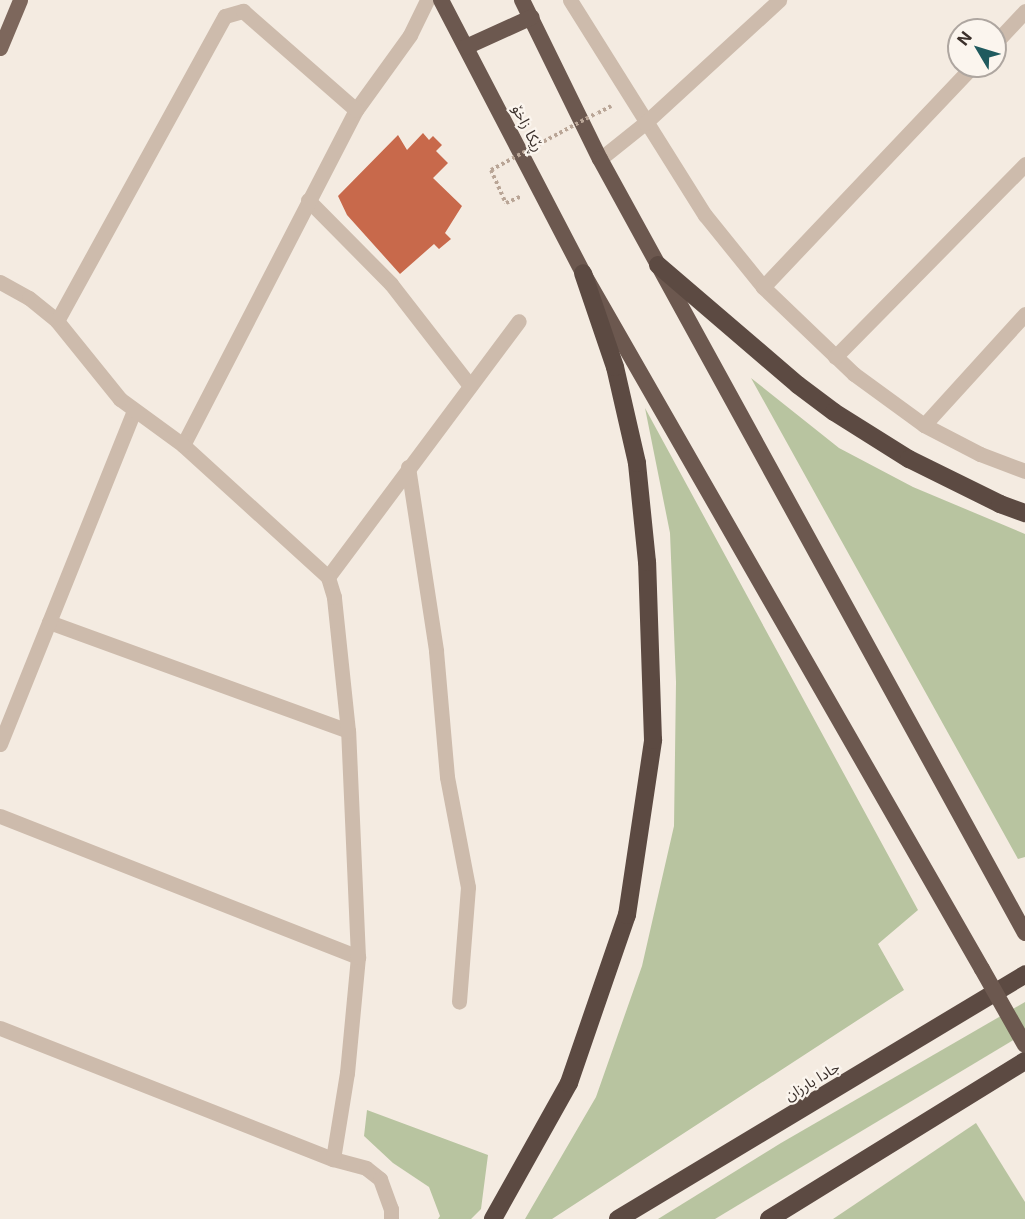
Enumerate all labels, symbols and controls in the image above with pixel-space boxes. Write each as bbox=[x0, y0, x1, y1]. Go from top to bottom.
north arrow bbox=[947, 18, 1007, 78]
text: N bbox=[953, 27, 976, 49]
street label: ڕێکا زاخۆ bbox=[509, 101, 547, 155]
street label: جادا بارزان bbox=[781, 1058, 843, 1104]

